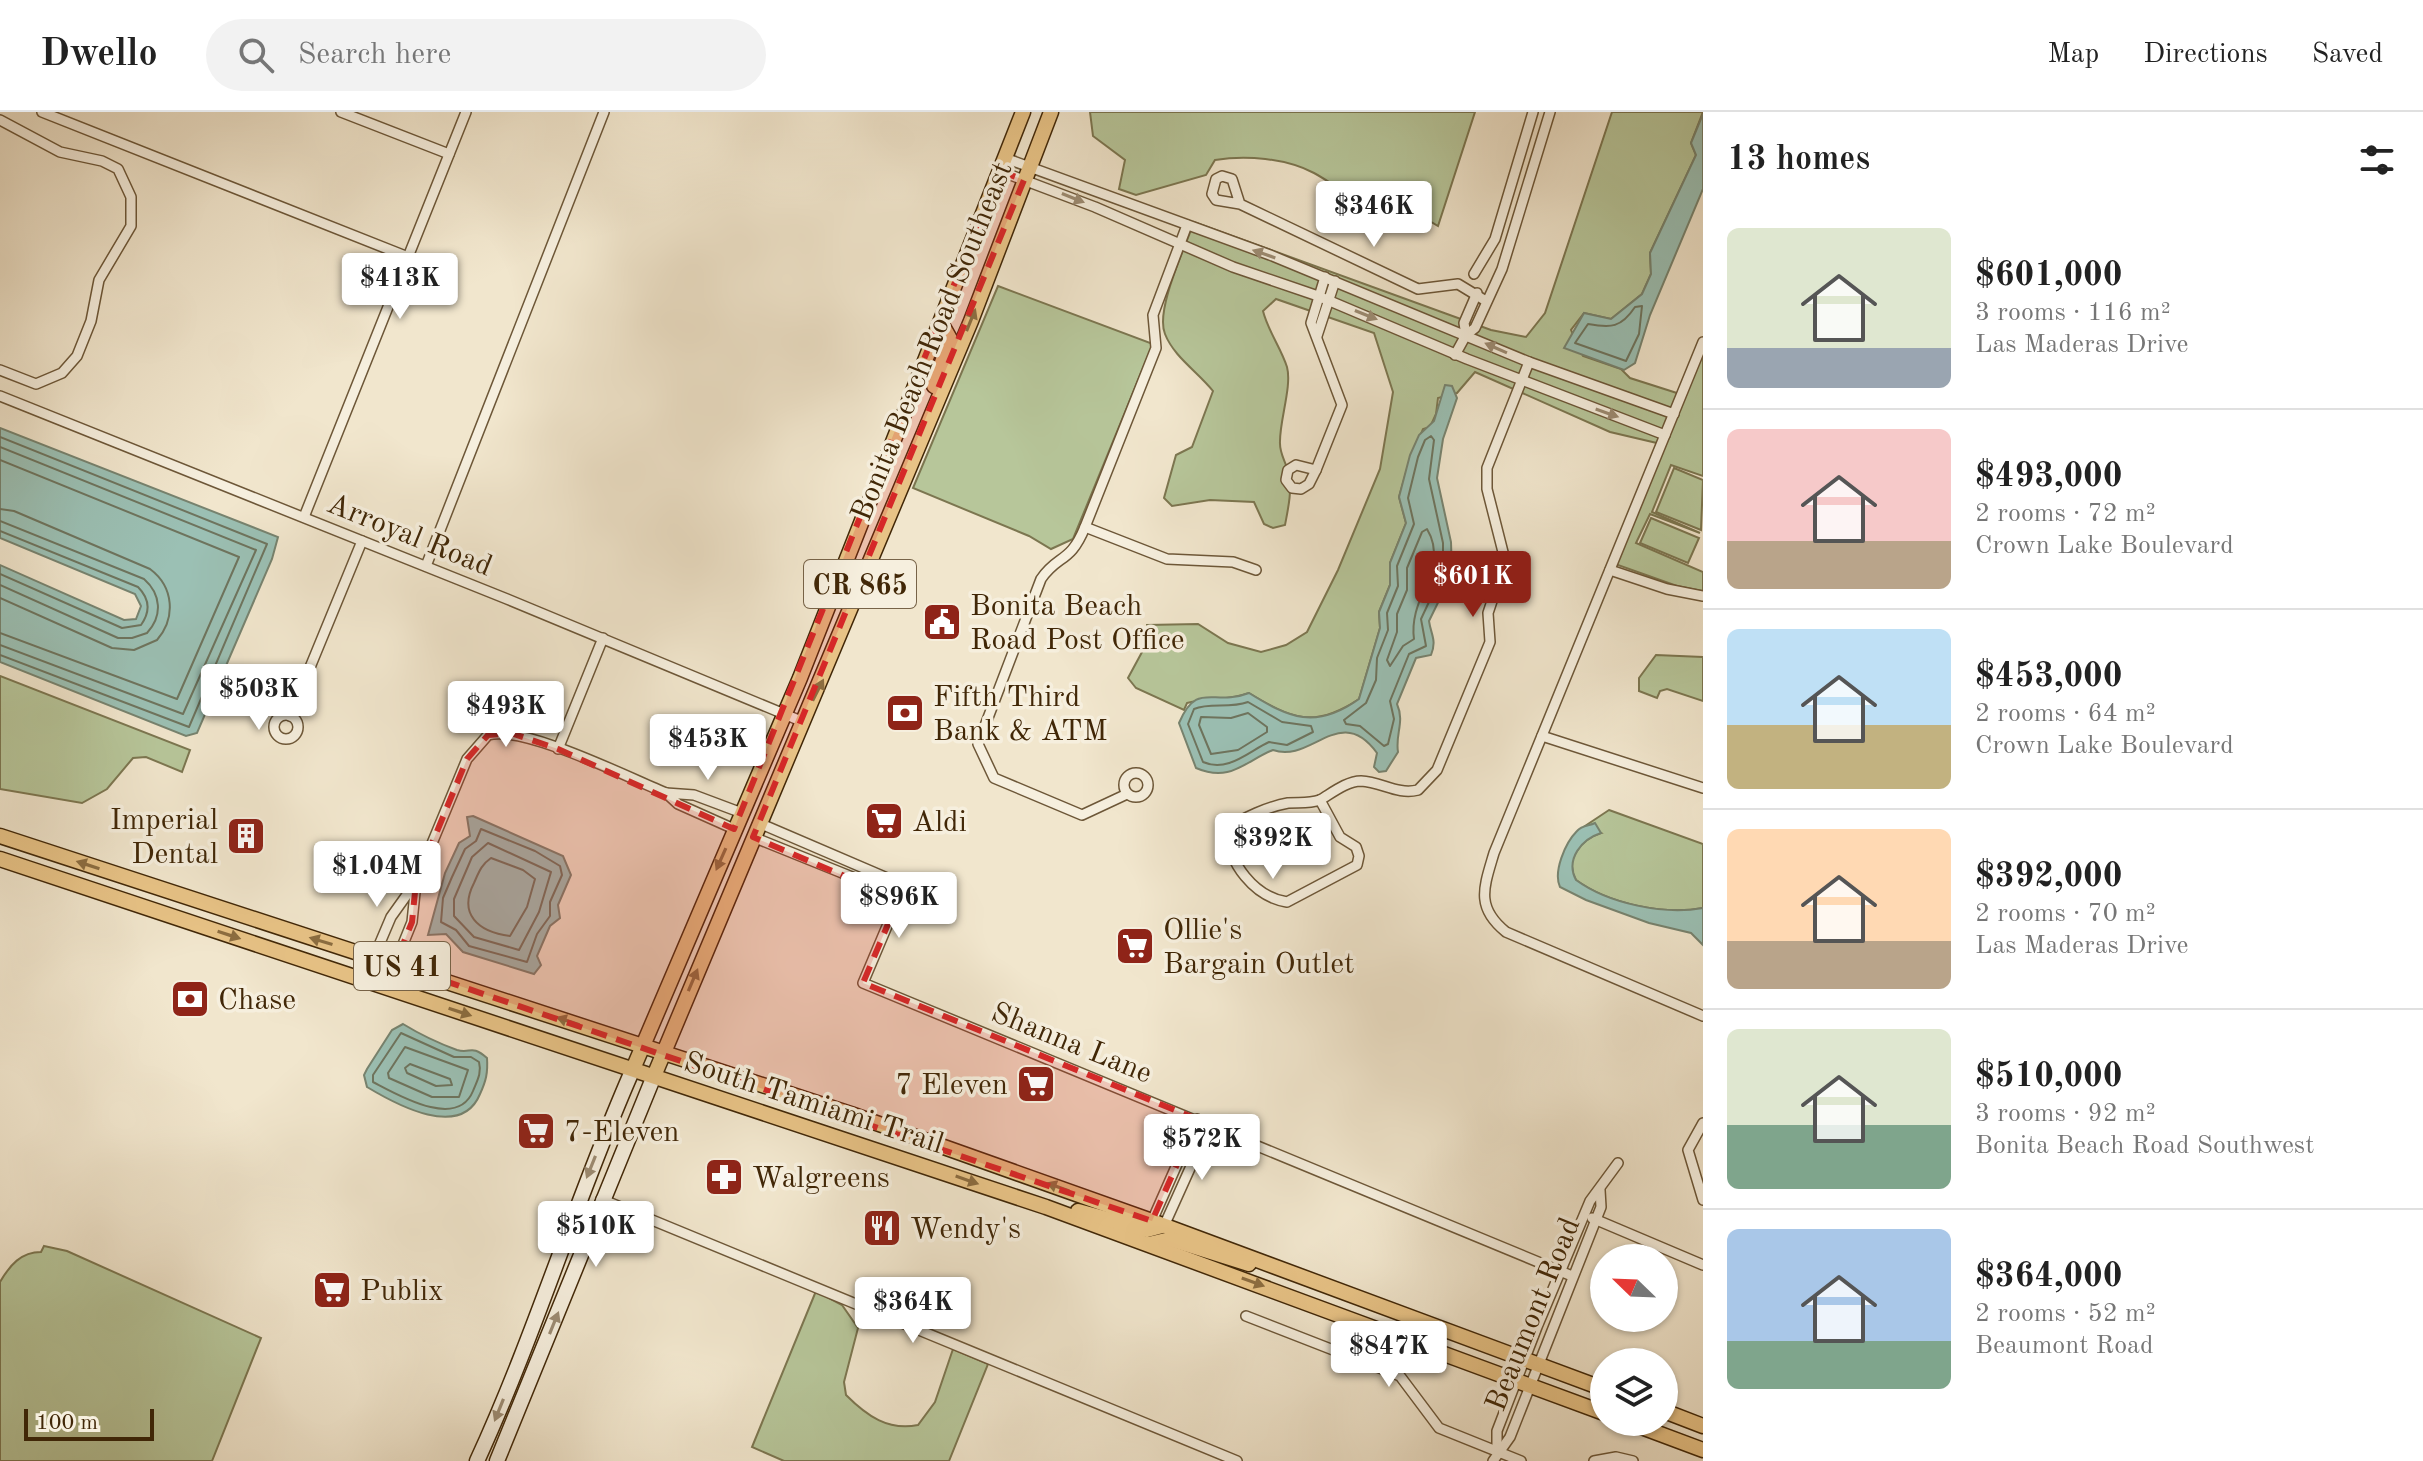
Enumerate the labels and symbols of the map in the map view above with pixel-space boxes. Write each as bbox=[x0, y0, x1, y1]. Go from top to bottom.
street label: Bonita Beach Road Southeast bbox=[847, 158, 1019, 526]
pin: $346K bbox=[1318, 181, 1430, 249]
one-way arrow bbox=[1061, 192, 1085, 205]
one-way arrow bbox=[1251, 247, 1275, 259]
pin: $413K bbox=[344, 253, 456, 321]
one-way arrow bbox=[965, 308, 978, 332]
one-way arrow bbox=[1354, 309, 1378, 322]
one-way arrow bbox=[1484, 341, 1507, 355]
one-way arrow bbox=[1595, 407, 1619, 419]
street label: Arroyal Road bbox=[322, 489, 496, 583]
pin: $601K bbox=[1417, 551, 1529, 619]
road number: CR 865 bbox=[804, 560, 916, 608]
place label: Bonita Beach Road Post Office bbox=[970, 592, 1185, 656]
public building icon: Bonita Beach Road Post Office bbox=[921, 601, 963, 643]
pin: $503K bbox=[203, 664, 315, 732]
one-way arrow bbox=[811, 678, 824, 701]
pin: $493K bbox=[450, 681, 562, 749]
place label: Fifth Third Bank & ATM bbox=[933, 683, 1108, 747]
bank icon: Fifth Third Bank & ATM bbox=[884, 692, 926, 734]
pin: $453K bbox=[652, 714, 764, 782]
supermarket icon: Aldi bbox=[863, 800, 905, 842]
place label: Imperial Dental bbox=[110, 806, 218, 870]
place label: Aldi bbox=[912, 808, 967, 838]
pin: $392K bbox=[1217, 813, 1329, 881]
building icon: Imperial Dental bbox=[225, 815, 267, 857]
pin: $1.04M bbox=[312, 841, 442, 909]
one-way arrow bbox=[714, 847, 728, 871]
one-way arrow bbox=[76, 858, 100, 871]
pin: $896K bbox=[843, 872, 955, 940]
place label: Ollie's Bargain Outlet bbox=[1163, 916, 1354, 980]
supermarket icon: Ollie's Bargain Outlet bbox=[1114, 925, 1156, 967]
one-way arrow bbox=[218, 929, 242, 942]
one-way arrow bbox=[308, 934, 332, 946]
road number: US 41 bbox=[354, 942, 450, 990]
one-way arrow bbox=[687, 968, 700, 992]
bank icon: Chase bbox=[169, 978, 211, 1020]
place label: Chase bbox=[218, 986, 296, 1016]
street label: Shanna Lane bbox=[987, 998, 1156, 1090]
one-way arrow bbox=[449, 1006, 473, 1019]
one-way arrow bbox=[556, 1014, 580, 1027]
street label: South Tamiami Trail bbox=[680, 1048, 947, 1160]
supermarket icon: 7 Eleven bbox=[1015, 1063, 1057, 1105]
place label: 7 Eleven bbox=[895, 1071, 1008, 1101]
supermarket icon: 7-Eleven bbox=[515, 1110, 557, 1152]
pin: $572K bbox=[1146, 1114, 1258, 1182]
place label: 7-Eleven bbox=[564, 1118, 680, 1148]
one-way arrow bbox=[584, 1155, 597, 1179]
pharmacy icon: Walgreens bbox=[703, 1156, 745, 1198]
place label: Walgreens bbox=[752, 1164, 890, 1194]
one-way arrow bbox=[955, 1174, 979, 1186]
one-way arrow bbox=[1046, 1181, 1070, 1193]
pin: $510K bbox=[540, 1201, 652, 1269]
restaurant icon: Wendy's bbox=[861, 1207, 903, 1249]
street label: Beaumont Road bbox=[1481, 1214, 1586, 1416]
place label: Wendy's bbox=[910, 1215, 1021, 1245]
north arrow bbox=[1590, 1244, 1678, 1332]
supermarket icon: Publix bbox=[311, 1269, 353, 1311]
one-way arrow bbox=[1241, 1276, 1265, 1289]
place label: Publix bbox=[360, 1277, 444, 1307]
pin: $364K bbox=[857, 1277, 969, 1345]
one-way arrow bbox=[548, 1311, 561, 1335]
pin: $847K bbox=[1333, 1321, 1445, 1389]
one-way arrow bbox=[492, 1398, 505, 1422]
scale bar bbox=[24, 1405, 154, 1441]

